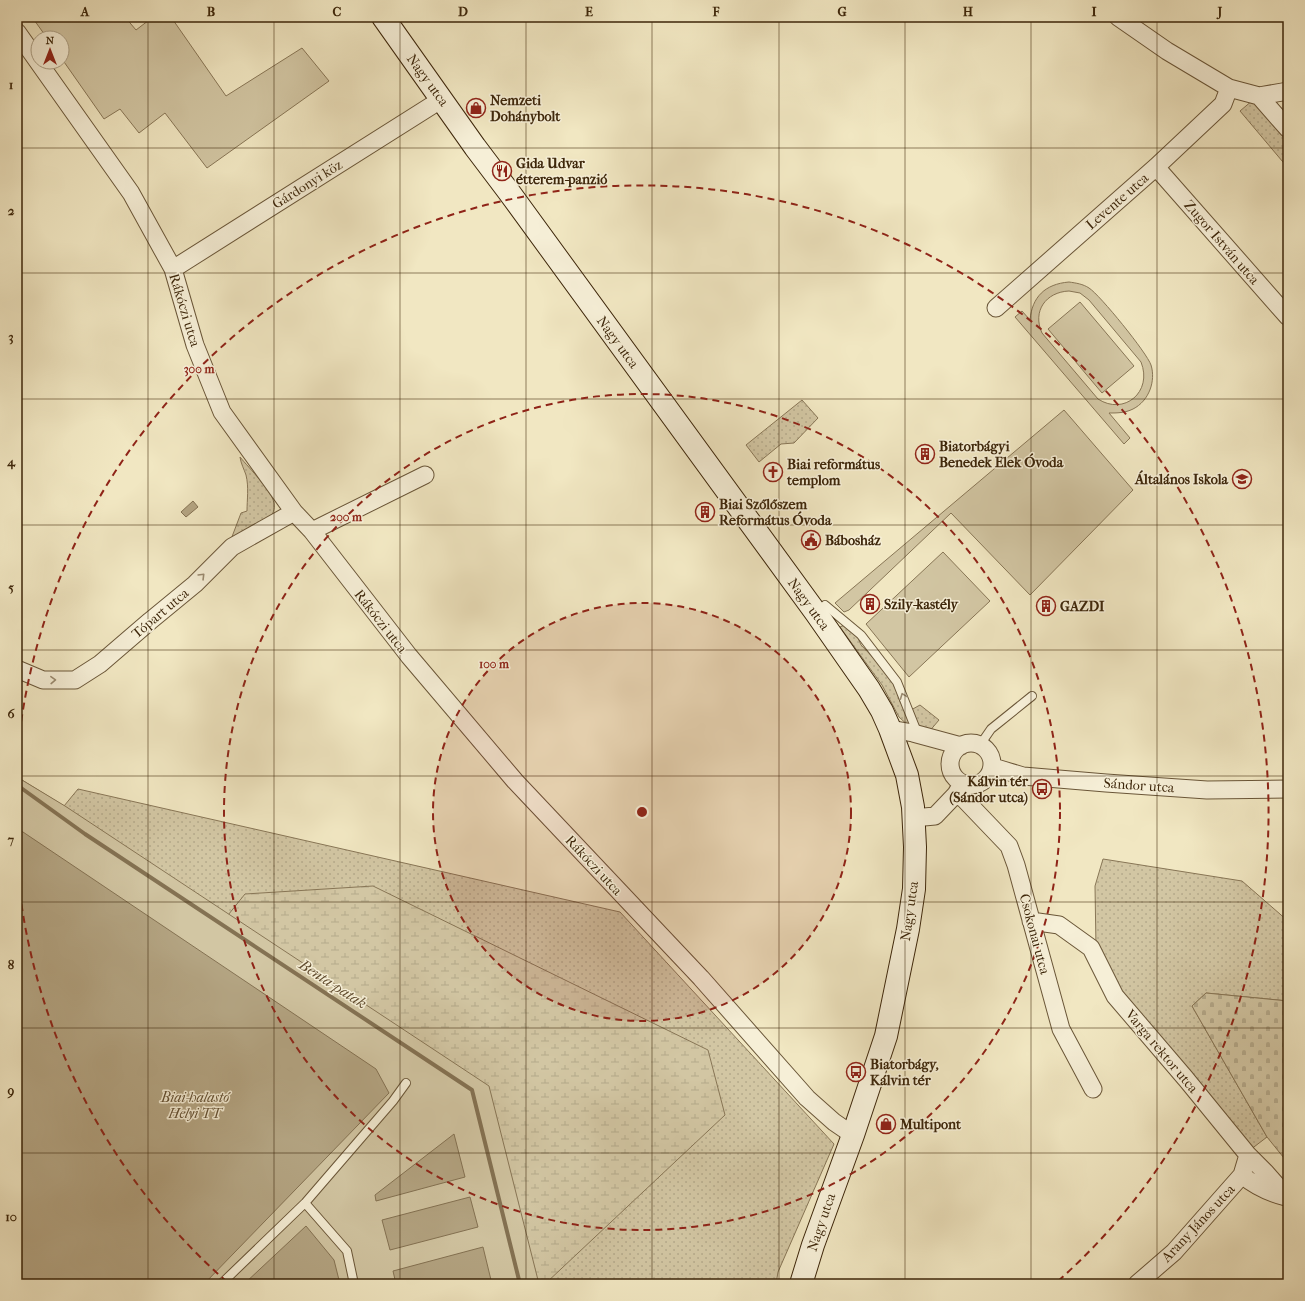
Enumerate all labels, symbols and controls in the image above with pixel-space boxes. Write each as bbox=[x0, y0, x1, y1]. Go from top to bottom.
text: A bbox=[80, 4, 90, 19]
text: B bbox=[207, 4, 216, 19]
text: C bbox=[333, 4, 342, 19]
text: D bbox=[458, 4, 468, 19]
text: E bbox=[585, 4, 593, 19]
text: F bbox=[712, 4, 720, 19]
text: G bbox=[837, 4, 847, 19]
text: H bbox=[963, 4, 974, 19]
text: I bbox=[1091, 4, 1097, 19]
text: J bbox=[1216, 4, 1223, 20]
north arrow bbox=[30, 30, 70, 70]
text: N bbox=[46, 34, 55, 47]
street label: Nagy utca bbox=[403, 51, 453, 110]
text: 1 bbox=[9, 77, 14, 92]
place label: Nemzeti Dohánybolt bbox=[490, 92, 561, 125]
shop icon: Nemzeti Dohánybolt bbox=[465, 97, 487, 119]
place label: Gida Udvar étterem-panzió bbox=[516, 155, 607, 188]
street label: Gárdonyi köz bbox=[269, 156, 345, 213]
restaurant icon: Gida Udvar étterem-panzió bbox=[491, 160, 513, 182]
street label: Levente utca bbox=[1083, 169, 1153, 233]
street label: Zugor István utca bbox=[1180, 197, 1263, 288]
text: 2 bbox=[8, 203, 15, 218]
street label: Rákóczi utca bbox=[165, 271, 204, 349]
street label: Nagy utca bbox=[593, 313, 643, 372]
text: 3 bbox=[8, 329, 14, 345]
text: 300 m bbox=[184, 362, 215, 377]
place label: Biatorbágyi Benedek Elek Óvoda bbox=[939, 438, 1064, 471]
building icon: Biatorbágyi Benedek Elek Óvoda bbox=[914, 443, 936, 465]
text: 4 bbox=[6, 454, 16, 470]
place label: Biai református templom bbox=[786, 456, 881, 489]
church icon: Biai református templom bbox=[762, 461, 784, 483]
school or university icon: Általános Iskola bbox=[1231, 468, 1253, 490]
place label: Általános Iskola bbox=[1134, 470, 1229, 488]
place label: Biai Szőlőszem Református Óvoda bbox=[719, 496, 832, 529]
building icon: Biai Szőlőszem Református Óvoda bbox=[694, 501, 716, 523]
text: 200 m bbox=[330, 510, 363, 524]
public building icon: Bábosház bbox=[800, 529, 822, 551]
place label: Bábosház bbox=[825, 532, 881, 549]
one-way arrow bbox=[197, 573, 205, 581]
street label: Nagy utca bbox=[784, 575, 834, 634]
text: 5 bbox=[8, 580, 14, 595]
street label: Tópart utca bbox=[128, 584, 193, 642]
street label: Rákóczi utca bbox=[351, 586, 411, 657]
building icon: Szily-kastély bbox=[859, 593, 881, 615]
building icon: GAZDI bbox=[1035, 595, 1057, 617]
place label: Szily-kastély bbox=[884, 596, 960, 613]
place label: GAZDI bbox=[1060, 598, 1105, 615]
text: 100 m bbox=[479, 657, 510, 671]
one-way arrow bbox=[50, 676, 56, 684]
one-way arrow bbox=[900, 693, 908, 700]
text: 6 bbox=[7, 706, 15, 721]
place label: Kálvin tér (Sándor utca) bbox=[949, 773, 1029, 806]
street label: Sándor utca bbox=[1103, 775, 1175, 796]
bus stop icon: Kálvin tér (Sándor utca) bbox=[1031, 778, 1053, 800]
centre of rings bbox=[635, 805, 649, 819]
text: 7 bbox=[7, 832, 15, 847]
street label: Rákóczi utca bbox=[562, 832, 626, 899]
street label: Nagy utca bbox=[897, 880, 922, 942]
street label: Csokonai utca bbox=[1016, 892, 1054, 977]
water label: Benta-patak bbox=[295, 955, 370, 1013]
text: 8 bbox=[8, 957, 15, 972]
street label: Varga rektor utca bbox=[1121, 1005, 1202, 1097]
place label: Biatorbágy, Kálvin tér bbox=[870, 1056, 939, 1089]
bus stop icon: Biatorbágy, Kálvin tér bbox=[845, 1061, 867, 1083]
text: 9 bbox=[7, 1083, 15, 1099]
park label: Biai-halastó Helyi TT bbox=[160, 1089, 231, 1122]
shop icon: Multipont bbox=[875, 1113, 897, 1135]
place label: Multipont bbox=[899, 1116, 962, 1133]
street label: Arany János utca bbox=[1157, 1181, 1239, 1266]
street label: Nagy utca bbox=[804, 1190, 839, 1253]
text: 10 bbox=[5, 1209, 17, 1224]

